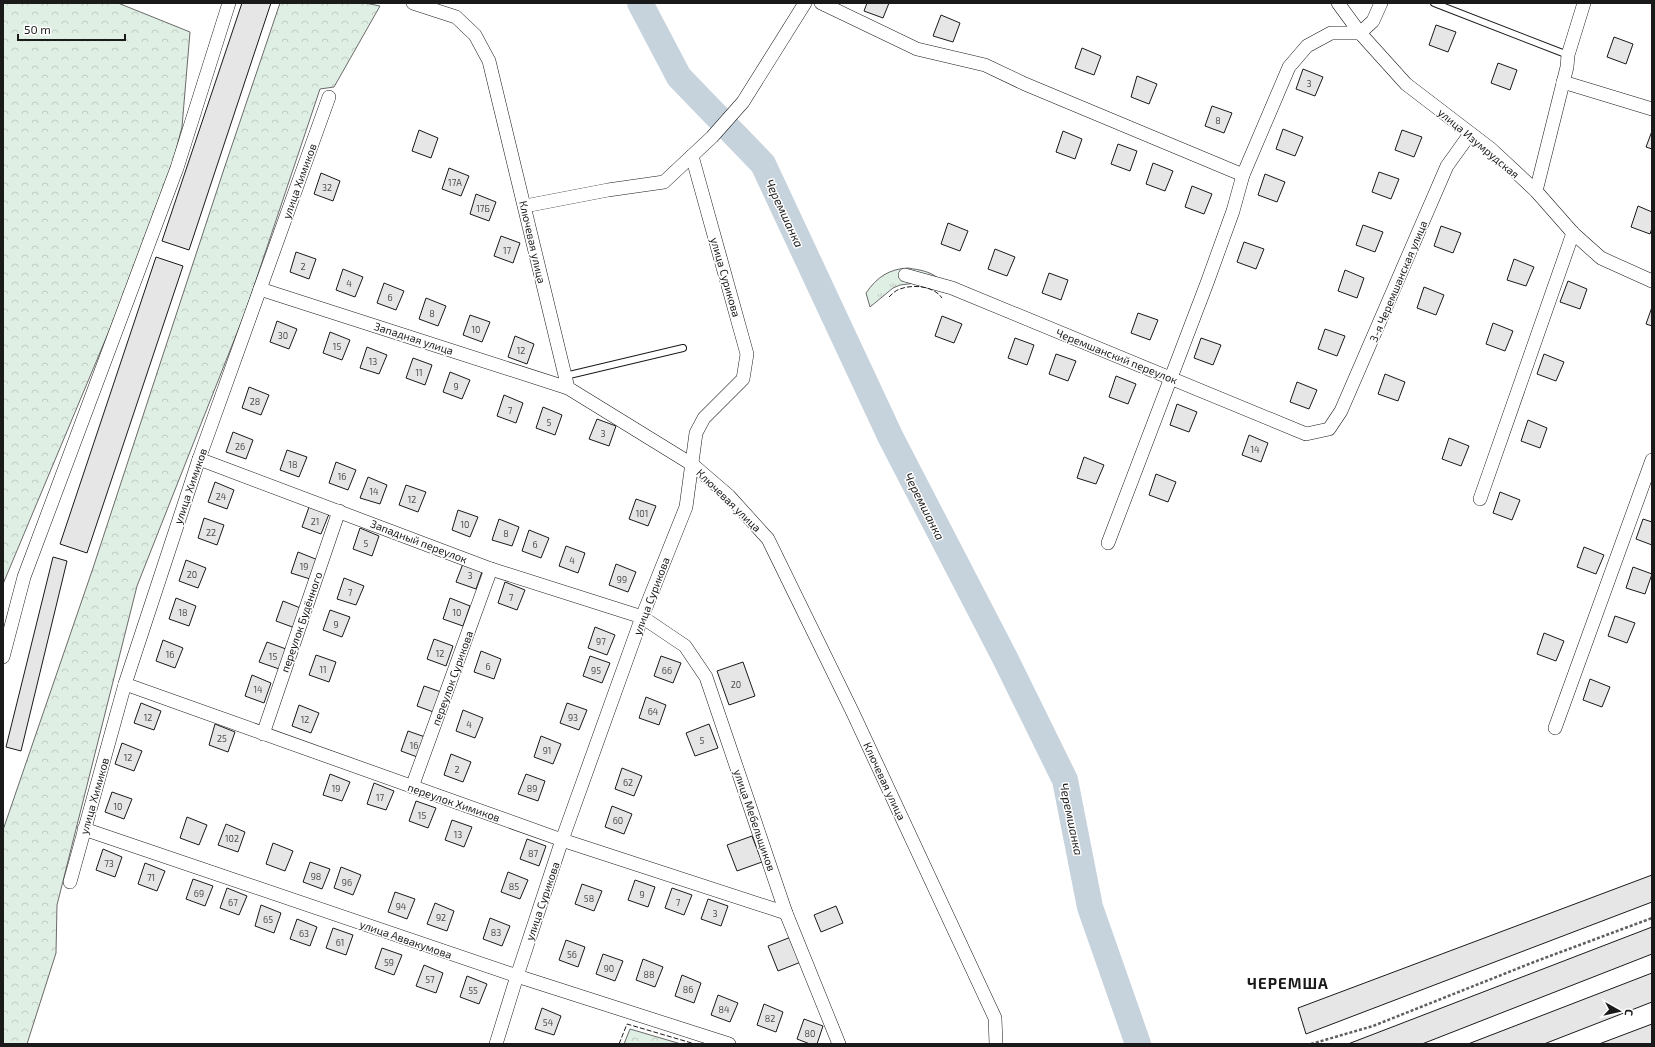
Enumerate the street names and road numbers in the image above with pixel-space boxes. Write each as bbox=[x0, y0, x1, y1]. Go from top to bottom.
street label: улица Изумрудская bbox=[1435, 105, 1522, 181]
street label: улица Химиков bbox=[279, 142, 320, 221]
street label: Ключевая улица bbox=[516, 199, 549, 285]
street label: 3-я Черемшанская улица bbox=[1366, 218, 1430, 344]
street label: улица Сурикова bbox=[707, 236, 744, 319]
street label: Западная улица bbox=[372, 319, 455, 358]
street label: Черемшанский переулок bbox=[1054, 326, 1180, 387]
street label: улица Химиков bbox=[171, 446, 210, 526]
street label: Ключевая улица bbox=[693, 466, 764, 535]
street label: Западный переулок bbox=[368, 517, 469, 566]
street label: улица Сурикова bbox=[630, 555, 673, 637]
street label: переулок Будённого bbox=[278, 570, 325, 674]
street label: переулок Сурикова bbox=[429, 629, 476, 728]
street label: Ключевая улица bbox=[860, 740, 909, 823]
street label: улица Химиков bbox=[77, 756, 112, 836]
street label: улица Мебельщиков bbox=[731, 767, 779, 873]
street label: переулок Химиков bbox=[406, 780, 502, 825]
street label: улица Сурикова bbox=[522, 860, 563, 942]
street label: улица Аввакумова bbox=[358, 917, 454, 962]

